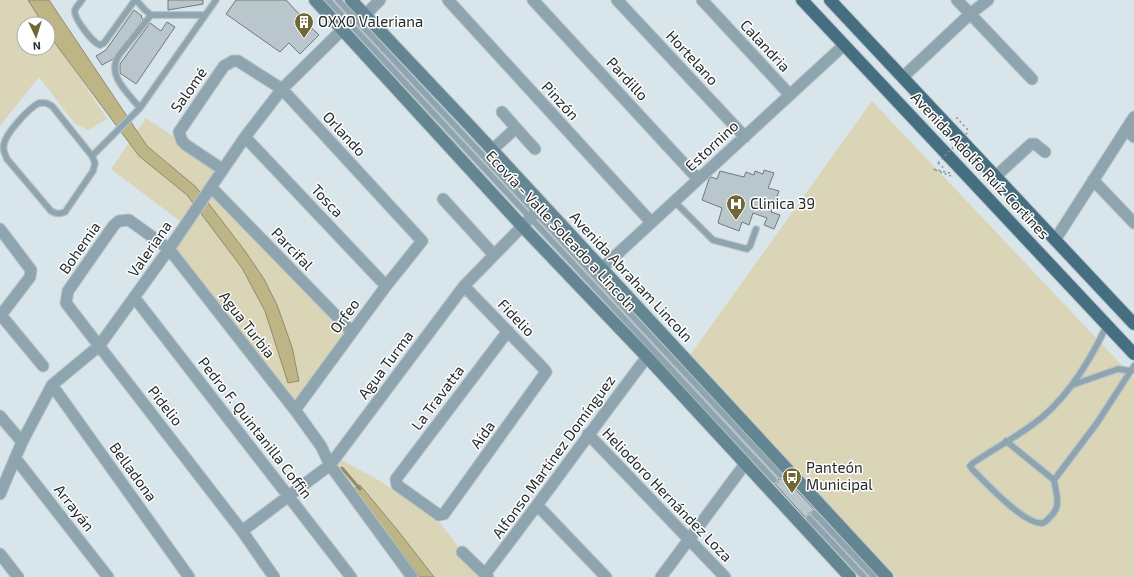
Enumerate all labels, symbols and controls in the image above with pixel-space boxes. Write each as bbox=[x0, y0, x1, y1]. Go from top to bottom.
building icon: OXXO Valeriana bbox=[293, 11, 315, 39]
place label: OXXO Valeriana bbox=[318, 12, 423, 30]
street label: Calandria bbox=[737, 15, 794, 75]
north arrow bbox=[16, 16, 56, 56]
street label: Hortelano bbox=[663, 26, 723, 88]
text: N bbox=[32, 40, 41, 53]
street label: Pardillo bbox=[603, 53, 652, 104]
street label: Salomé bbox=[166, 63, 210, 115]
street label: Pinzón bbox=[538, 77, 583, 123]
street label: Avenida Adolfo Ruíz Cortines bbox=[908, 88, 1054, 243]
street label: Orlando bbox=[320, 107, 370, 159]
street label: Estornino bbox=[681, 116, 742, 174]
street label: Ecovía - Valle Soleado a Lincoln bbox=[482, 146, 641, 314]
street label: Tosca bbox=[308, 180, 348, 221]
hospital icon: Clinica 39 bbox=[725, 193, 747, 221]
place label: Clinica 39 bbox=[750, 194, 815, 212]
street label: Avenida Abraham Lincoln bbox=[567, 207, 697, 345]
street label: Valeriana bbox=[123, 217, 175, 280]
street label: Bohemia bbox=[55, 218, 104, 277]
street label: Parcifal bbox=[268, 223, 318, 274]
street label: Agua Turbia bbox=[216, 287, 279, 361]
street label: Orfeo bbox=[326, 295, 363, 336]
street label: Fidelio bbox=[495, 295, 539, 340]
street label: Agua Turma bbox=[354, 327, 417, 402]
street label: Pedro F. Quintanilla Coffin bbox=[194, 353, 317, 502]
street label: La Travatta bbox=[407, 362, 467, 433]
street label: Alfonso Martínez Domínguez bbox=[488, 371, 618, 542]
street label: Pidelio bbox=[145, 382, 187, 429]
street label: Aída bbox=[466, 417, 498, 452]
street label: Heliodoro Hernández Loza bbox=[599, 424, 736, 565]
street label: Belladona bbox=[106, 438, 161, 504]
place label: Panteón Municipal bbox=[806, 458, 873, 493]
bus stop icon: Panteón Municipal bbox=[781, 466, 803, 494]
street label: Arrayán bbox=[51, 480, 99, 534]

